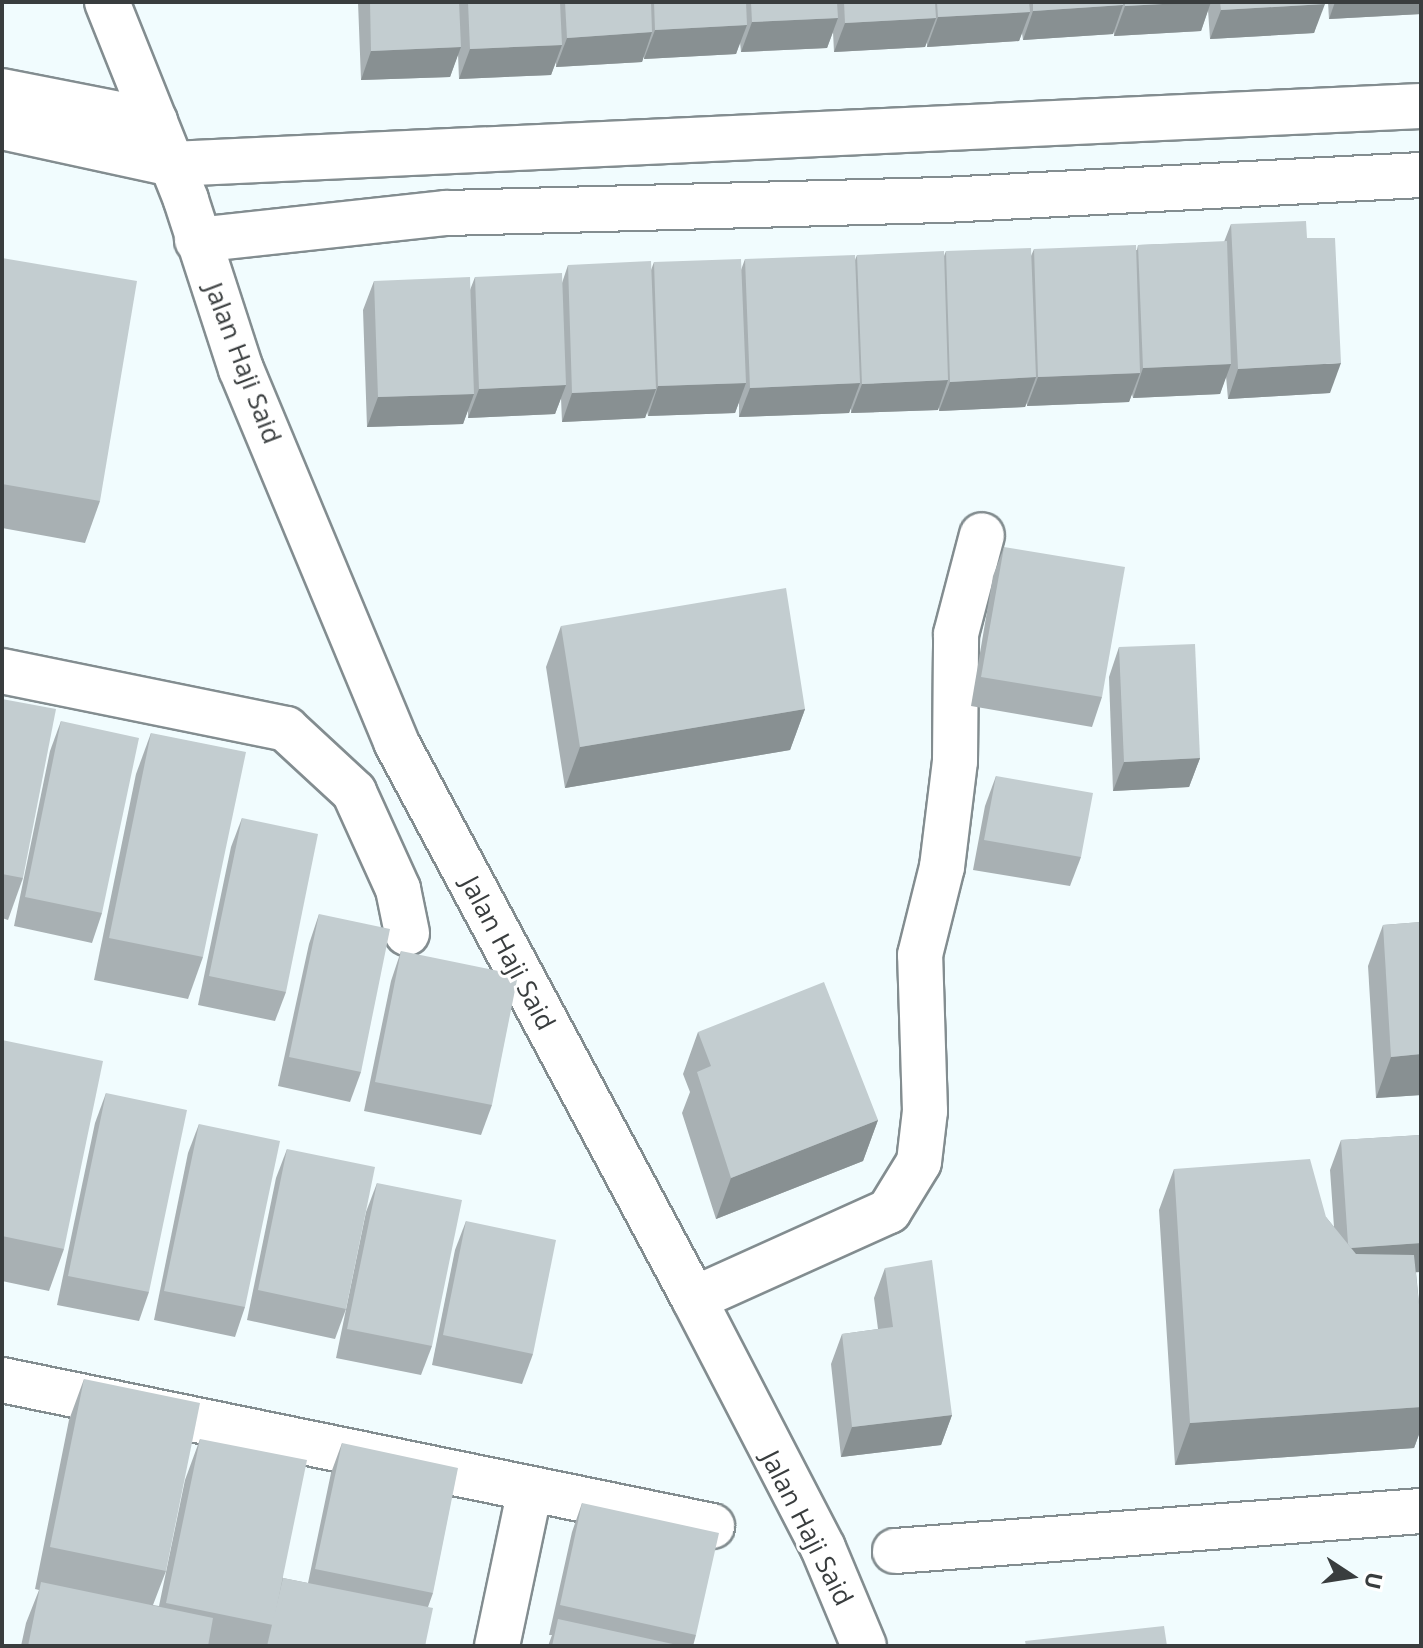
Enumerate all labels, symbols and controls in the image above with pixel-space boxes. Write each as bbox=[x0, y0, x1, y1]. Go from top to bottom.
street label: Jalan Haji Said bbox=[198, 278, 288, 448]
street label: Jalan Haji Said bbox=[454, 871, 562, 1035]
street label: Jalan Haji Said bbox=[755, 1445, 859, 1611]
north arrow bbox=[1311, 1536, 1391, 1616]
text: U bbox=[1358, 1570, 1391, 1592]

